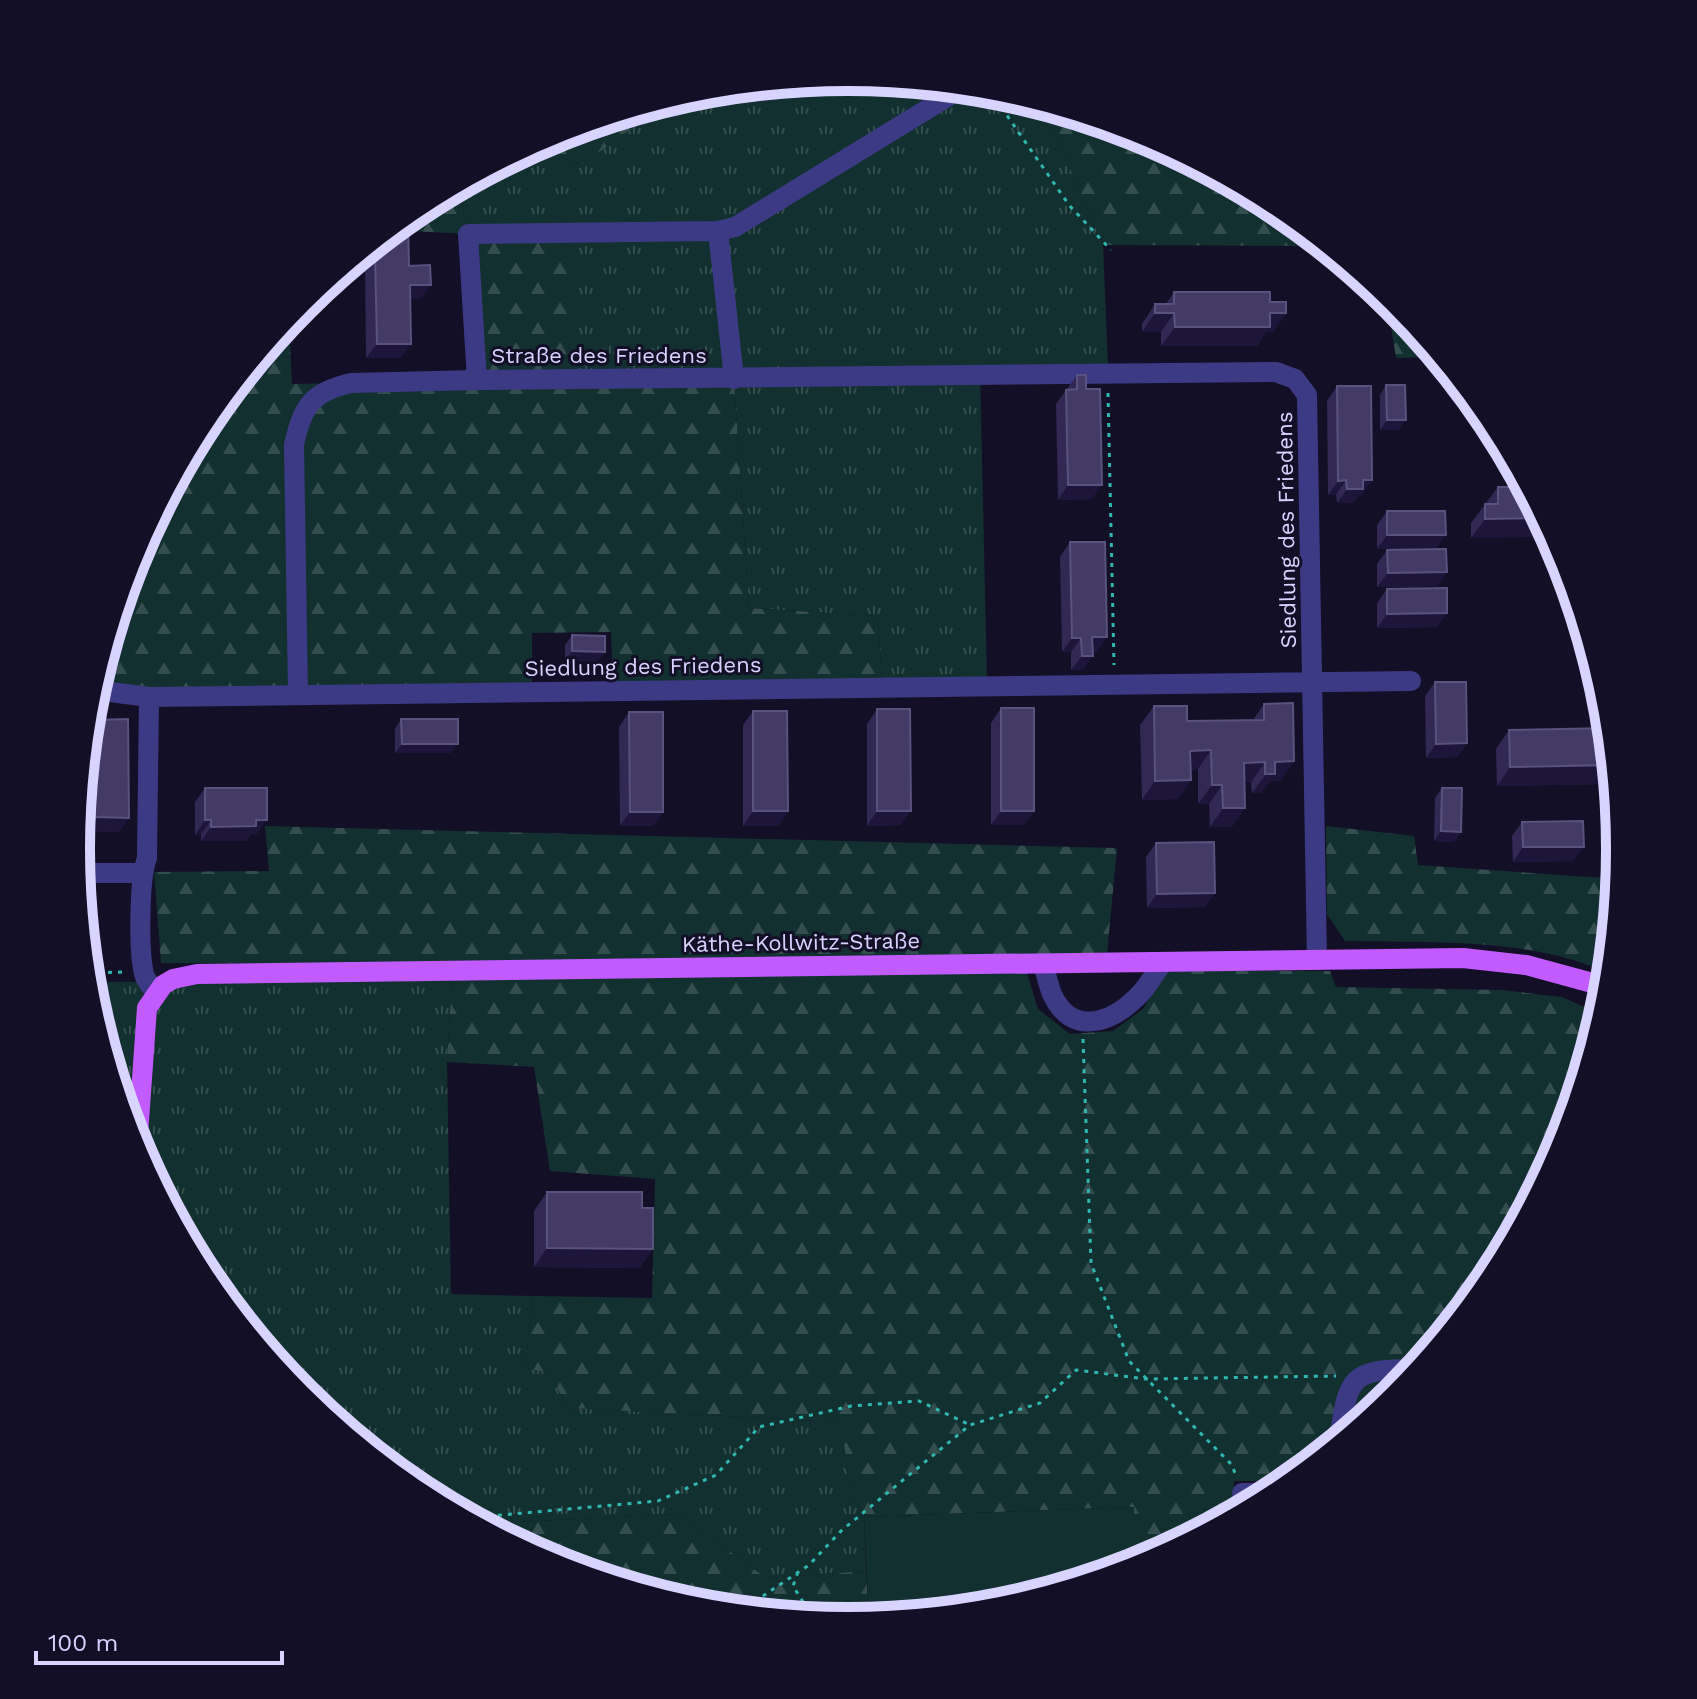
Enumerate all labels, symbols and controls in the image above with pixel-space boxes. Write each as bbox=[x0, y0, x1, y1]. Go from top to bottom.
street label: Straße des Friedens bbox=[491, 343, 707, 368]
street label: Siedlung des Friedens bbox=[1272, 411, 1301, 649]
street label: Siedlung des Friedens bbox=[524, 652, 762, 681]
street label: Käthe-Kollwitz-Straße bbox=[682, 928, 920, 957]
scale bar bbox=[36, 1615, 282, 1665]
text: 100 m bbox=[48, 1629, 118, 1657]

